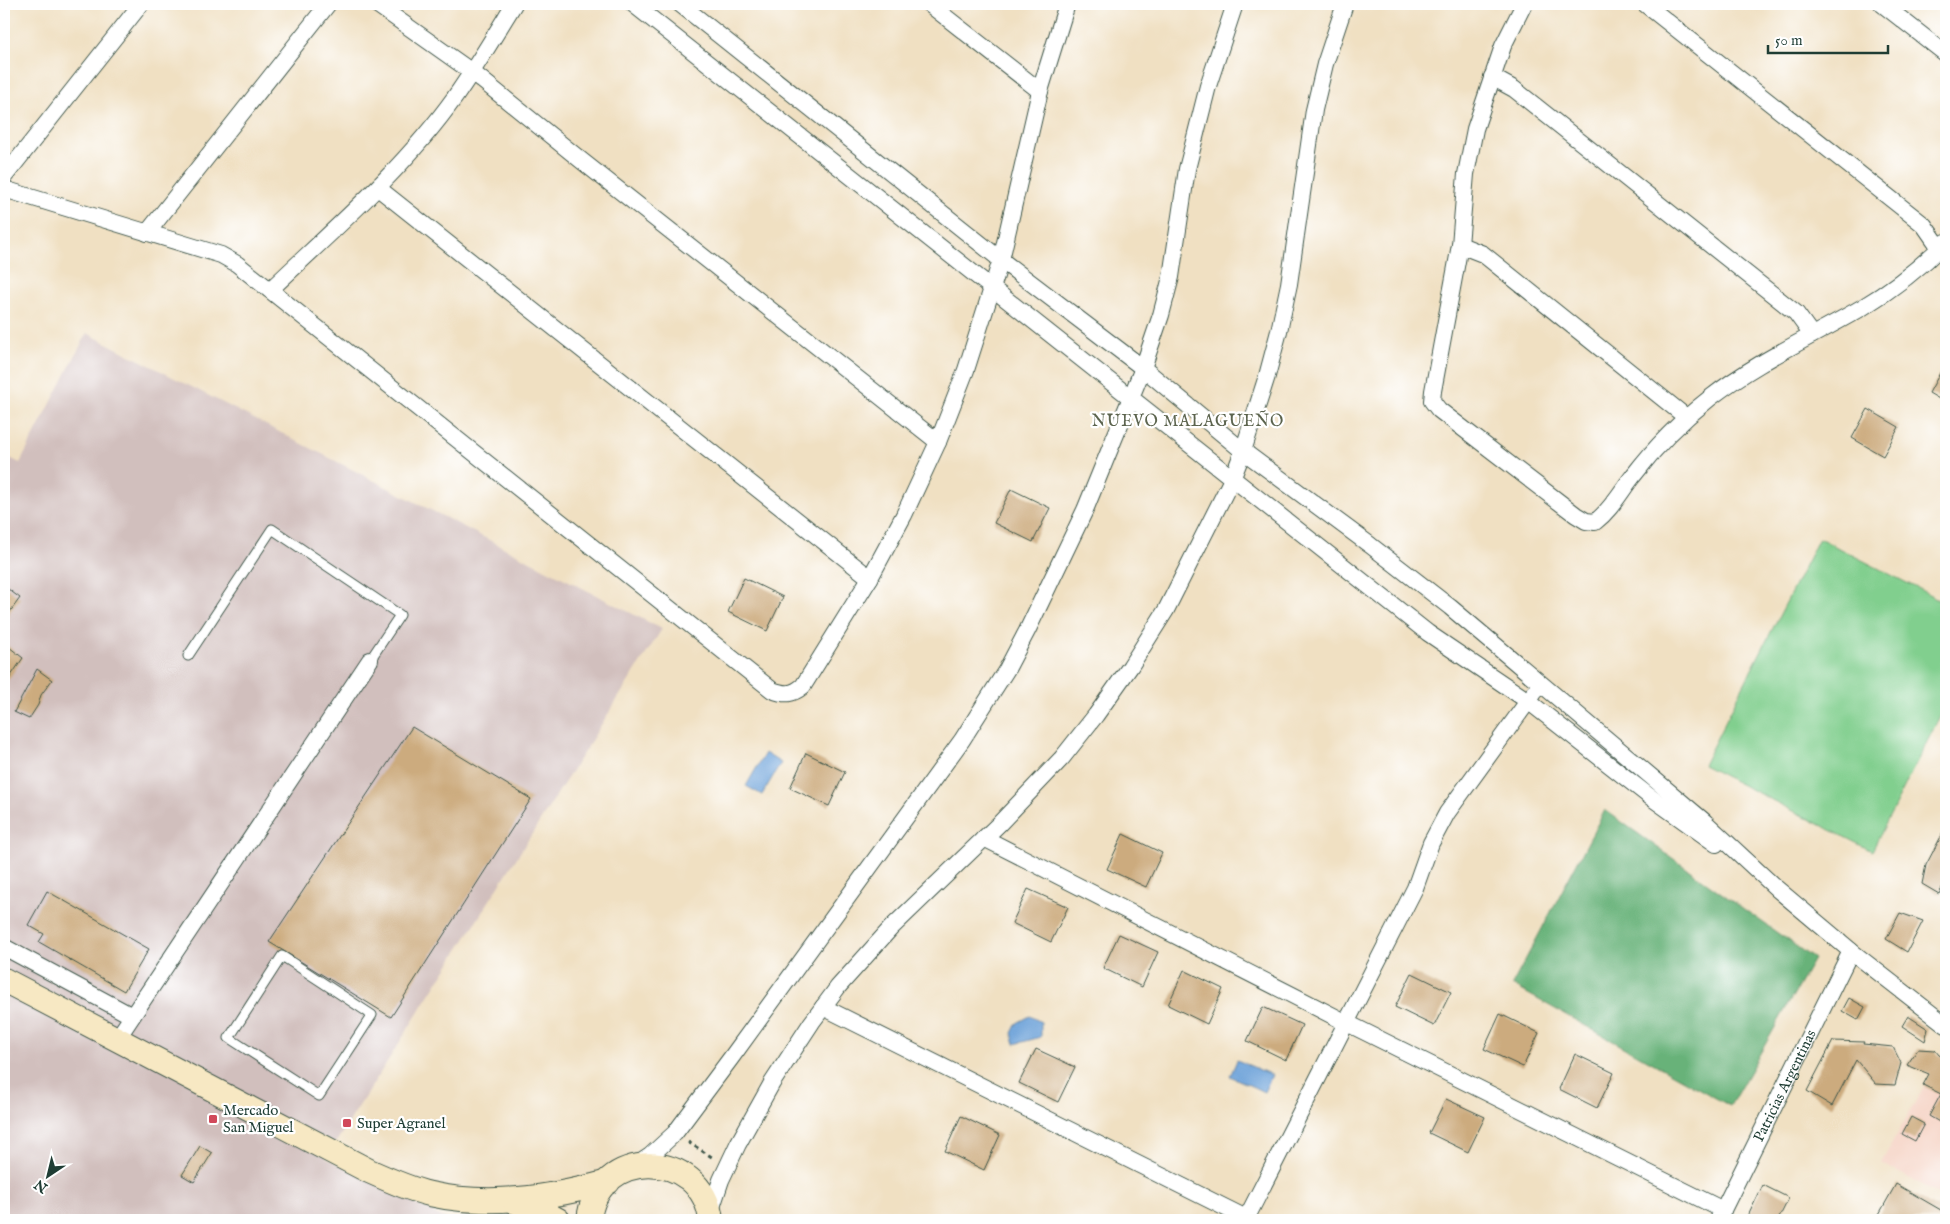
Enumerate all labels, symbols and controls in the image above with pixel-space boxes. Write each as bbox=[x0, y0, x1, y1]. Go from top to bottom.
scale bar bbox=[1768, 22, 1888, 54]
text: 50 m bbox=[1775, 31, 1803, 50]
district label: NUEVO MALAGUEÑO bbox=[1092, 410, 1284, 432]
street label: Patricias Argentinas bbox=[1749, 1026, 1820, 1145]
place label: Mercado San Miguel bbox=[223, 1101, 294, 1137]
marker: Mercado San Miguel bbox=[207, 1113, 219, 1125]
place label: Super Agranel bbox=[357, 1114, 446, 1133]
marker: Super Agranel bbox=[341, 1117, 353, 1129]
north arrow bbox=[22, 1152, 72, 1202]
text: N bbox=[31, 1175, 52, 1197]

